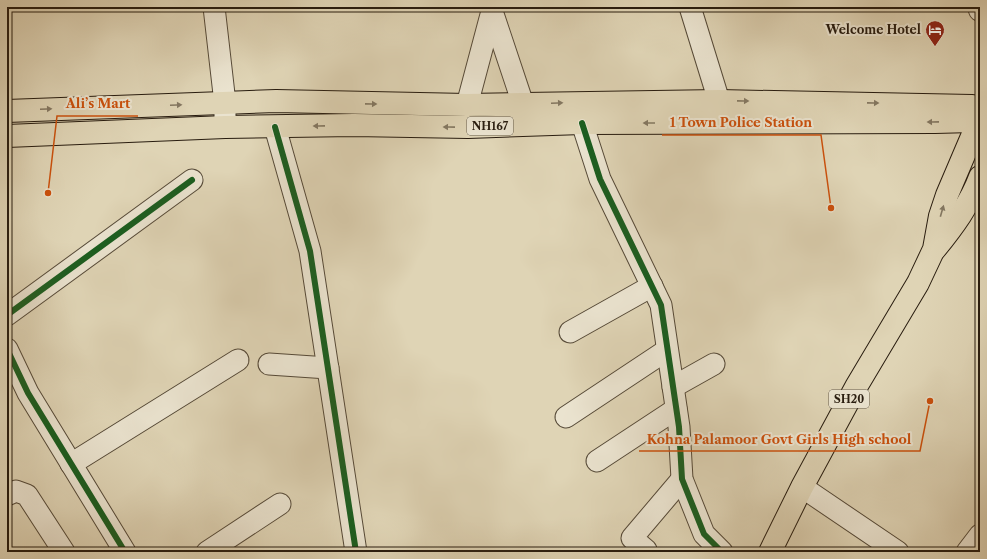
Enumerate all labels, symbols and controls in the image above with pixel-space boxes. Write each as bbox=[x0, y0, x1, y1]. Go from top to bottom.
hotel icon: Welcome Hotel bbox=[924, 19, 946, 47]
place label: Welcome Hotel bbox=[824, 22, 921, 37]
callout: Ali’s Mart bbox=[57, 91, 138, 116]
text: Ali’s Mart bbox=[65, 95, 131, 111]
one-way arrow bbox=[737, 98, 750, 104]
one-way arrow bbox=[551, 100, 564, 106]
one-way arrow bbox=[867, 100, 880, 106]
one-way arrow bbox=[170, 101, 182, 108]
one-way arrow bbox=[365, 101, 378, 107]
one-way arrow bbox=[40, 106, 53, 112]
callout: 1 Town Police Station bbox=[662, 110, 821, 135]
text: 1 Town Police Station bbox=[670, 114, 812, 130]
road number: NH167 bbox=[467, 117, 513, 135]
one-way arrow bbox=[926, 119, 939, 125]
one-way arrow bbox=[642, 120, 655, 126]
one-way arrow bbox=[312, 123, 325, 129]
one-way arrow bbox=[443, 123, 455, 130]
one-way arrow bbox=[939, 205, 945, 218]
road number: SH20 bbox=[829, 390, 869, 408]
callout: Kohna Palamoor Govt Girls High school bbox=[639, 426, 920, 451]
text: Kohna Palamoor Govt Girls High school bbox=[647, 431, 912, 447]

